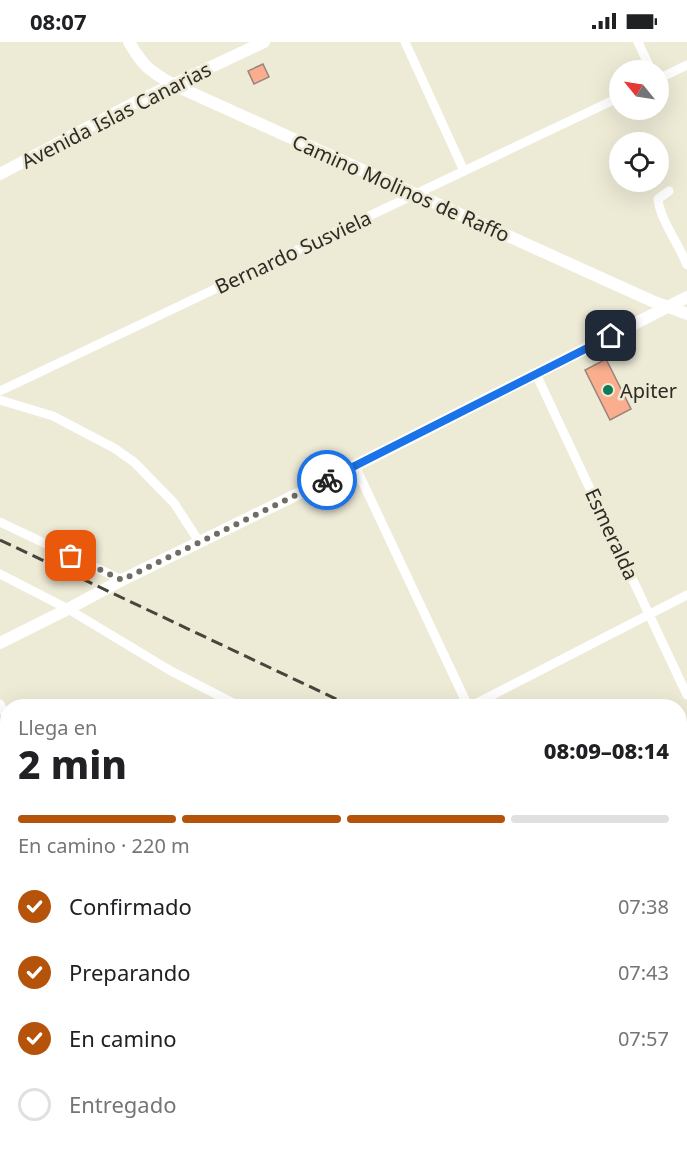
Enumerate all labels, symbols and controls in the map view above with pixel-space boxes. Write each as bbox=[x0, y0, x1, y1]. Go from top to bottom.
text: 08:07 bbox=[30, 6, 87, 36]
street label: Avenida Islas Canarias bbox=[16, 55, 216, 175]
north arrow bbox=[609, 60, 669, 120]
map controls bbox=[609, 60, 669, 192]
street label: Camino Molinos de Raffo bbox=[288, 128, 514, 248]
button: locate bbox=[609, 132, 669, 192]
street label: Bernardo Susviela bbox=[210, 204, 376, 300]
pin bbox=[585, 310, 636, 361]
icon: home bbox=[594, 319, 627, 352]
place label: Apiter bbox=[620, 377, 677, 404]
marker: Apiter bbox=[601, 383, 615, 397]
courier bbox=[297, 450, 357, 510]
icon: bike bbox=[311, 464, 344, 497]
street label: Esmeralda bbox=[579, 484, 645, 584]
pin bbox=[45, 530, 96, 581]
icon: bag bbox=[54, 539, 87, 572]
text: Llega en bbox=[18, 714, 97, 741]
text: 08:09–08:14 bbox=[544, 735, 669, 765]
text: 2 min bbox=[18, 737, 127, 790]
text: En camino · 220 m bbox=[18, 832, 190, 859]
icon: check bbox=[18, 890, 51, 923]
text: Confirmado bbox=[69, 891, 192, 921]
text: 07:38 bbox=[618, 893, 669, 920]
icon: check bbox=[18, 956, 51, 989]
text: Preparando bbox=[69, 957, 191, 987]
text: 07:43 bbox=[618, 959, 669, 986]
icon: check bbox=[18, 1022, 51, 1055]
text: En camino bbox=[69, 1023, 177, 1053]
text: 07:57 bbox=[618, 1025, 669, 1052]
text: Entregado bbox=[69, 1089, 177, 1119]

